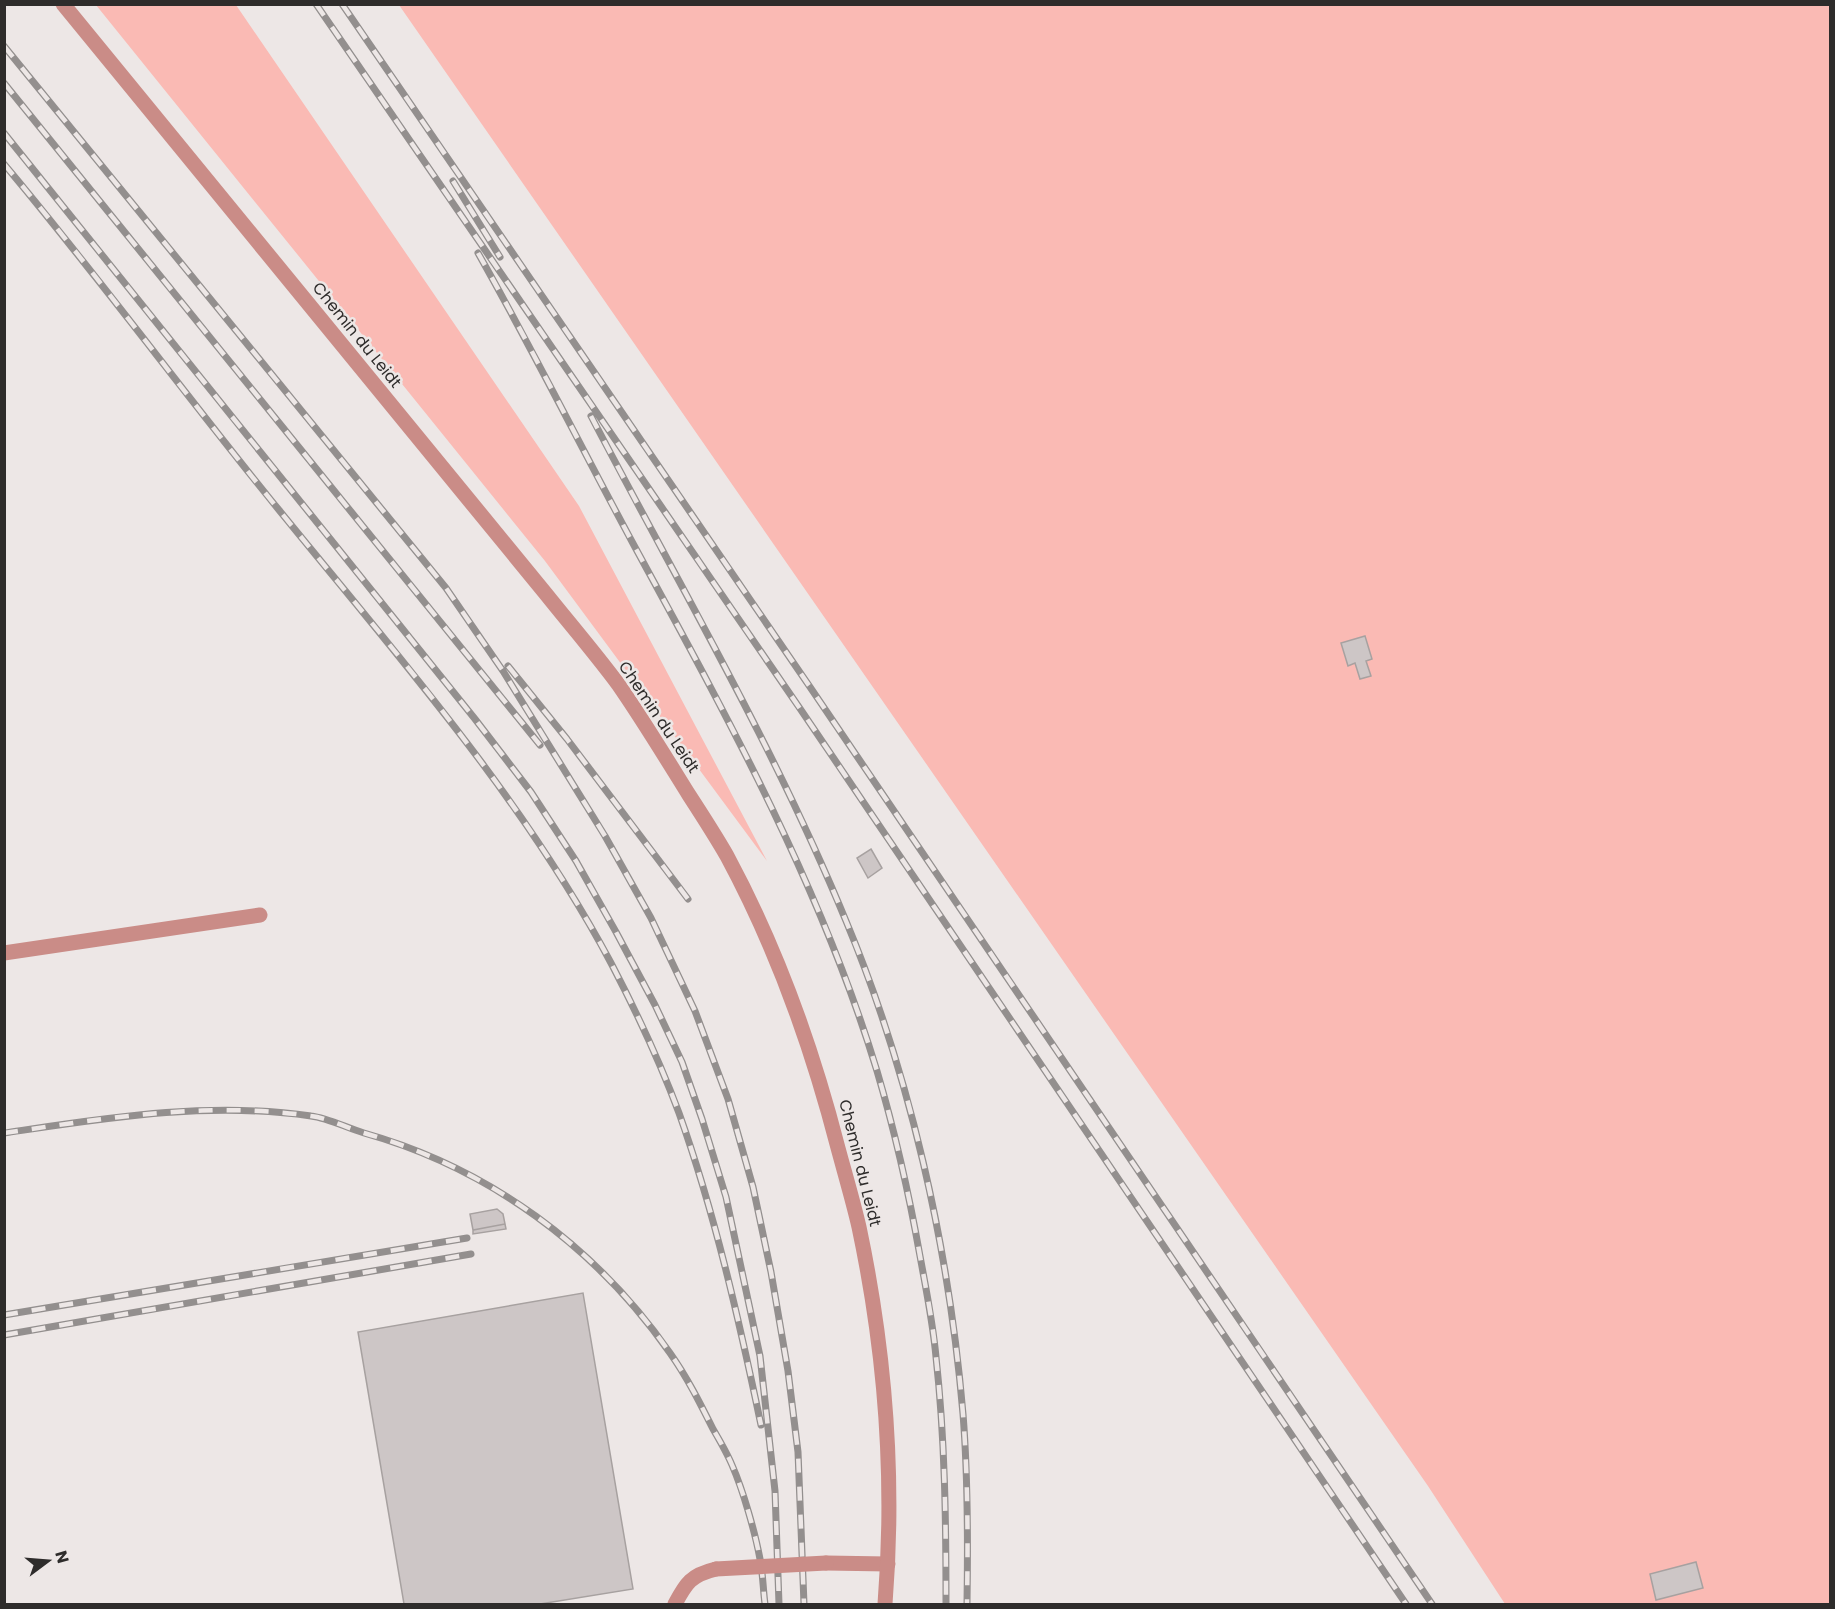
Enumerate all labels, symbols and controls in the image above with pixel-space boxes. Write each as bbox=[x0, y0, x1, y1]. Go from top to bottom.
street label: Chemin du Leidt bbox=[307, 277, 407, 393]
street label: Chemin du Leidt bbox=[613, 657, 705, 778]
street label: Chemin du Leidt bbox=[833, 1097, 887, 1229]
north arrow bbox=[18, 1531, 78, 1591]
text: N bbox=[49, 1548, 75, 1566]

